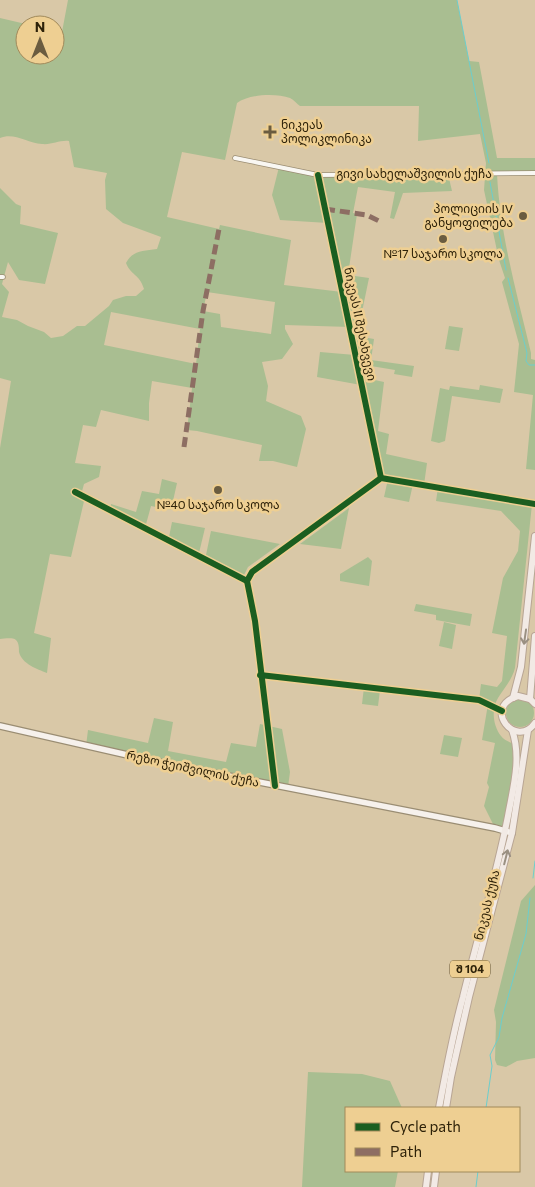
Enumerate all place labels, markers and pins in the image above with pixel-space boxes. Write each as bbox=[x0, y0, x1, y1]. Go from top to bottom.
place label: ნიკეას პოლიკლინიკა bbox=[281, 117, 372, 147]
marker: ნიკეას პოლიკლინიკა bbox=[263, 125, 277, 139]
place label: პოლიციის IV განყოფილება bbox=[424, 201, 513, 231]
marker: პოლიციის IV განყოფილება bbox=[517, 210, 529, 222]
marker: №17 საჯარო სკოლა bbox=[437, 233, 449, 245]
place label: №17 საჯარო სკოლა bbox=[383, 246, 503, 262]
marker: №40 საჯარო სკოლა bbox=[212, 484, 224, 496]
place label: №40 საჯარო სკოლა bbox=[156, 497, 280, 513]

